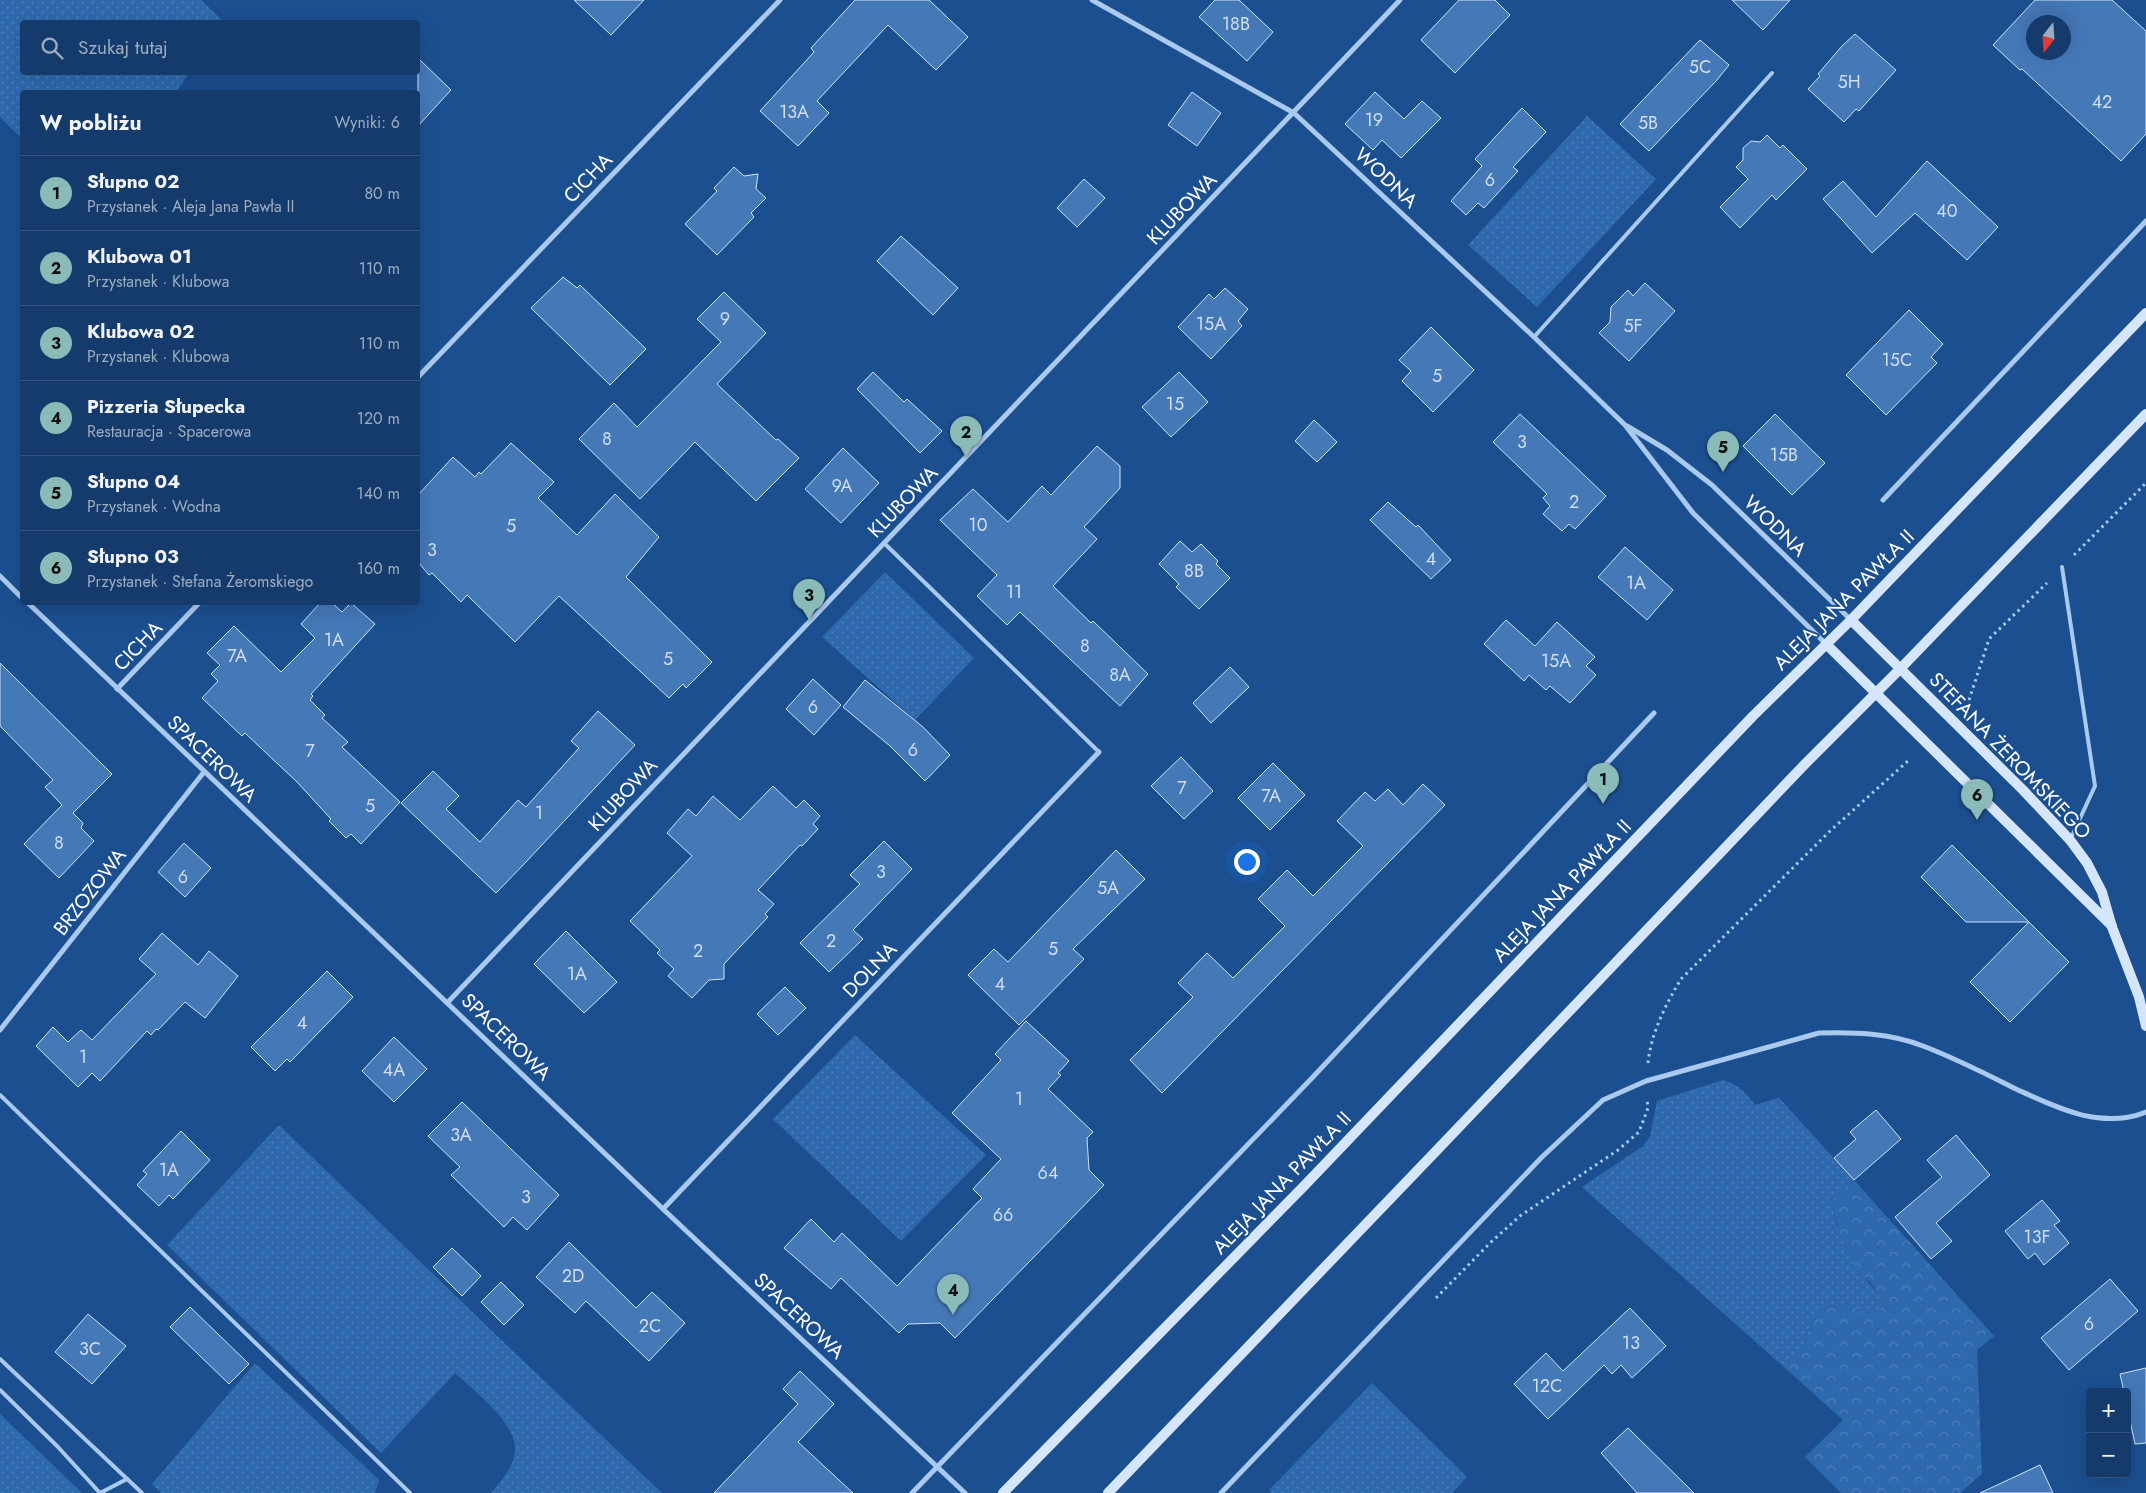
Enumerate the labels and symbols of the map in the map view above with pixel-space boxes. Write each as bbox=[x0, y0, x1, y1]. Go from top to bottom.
house number: 18B bbox=[1222, 11, 1250, 37]
north arrow bbox=[2026, 15, 2071, 60]
house number: 5C bbox=[1689, 54, 1711, 80]
house number: 5H bbox=[1837, 69, 1861, 95]
house number: 42 bbox=[2092, 89, 2112, 115]
house number: 13A bbox=[779, 99, 809, 125]
house number: 19 bbox=[1365, 107, 1383, 133]
house number: 5B bbox=[1638, 110, 1658, 136]
street label: WODNA bbox=[1348, 141, 1425, 216]
street label: CICHA bbox=[557, 146, 620, 210]
street label: KLUBOWA bbox=[1140, 166, 1224, 252]
house number: 6 bbox=[1485, 167, 1495, 193]
house number: 40 bbox=[1936, 198, 1958, 224]
house number: 9 bbox=[720, 306, 730, 332]
house number: 15A bbox=[1196, 311, 1226, 337]
house number: 5F bbox=[1623, 313, 1643, 339]
house number: 15C bbox=[1882, 347, 1912, 373]
house number: 5 bbox=[1432, 363, 1442, 389]
house number: 15 bbox=[1166, 391, 1184, 417]
pin: 2 bbox=[950, 416, 982, 457]
house number: 8 bbox=[602, 426, 612, 452]
house number: 3 bbox=[1517, 429, 1527, 455]
pin: 5 bbox=[1707, 431, 1739, 472]
house number: 15B bbox=[1770, 442, 1798, 468]
street label: KLUBOWA bbox=[861, 459, 945, 545]
house number: 9A bbox=[832, 473, 853, 499]
house number: 2 bbox=[1569, 489, 1579, 515]
street label: WODNA bbox=[1737, 489, 1814, 564]
house number: 10 bbox=[969, 512, 988, 538]
house number: 5 bbox=[506, 513, 516, 539]
street label: ALEJA JANA PAWŁA II bbox=[1767, 523, 1921, 677]
house number: 3 bbox=[427, 537, 437, 563]
house number: 4 bbox=[1426, 546, 1436, 572]
house number: 8B bbox=[1184, 558, 1204, 584]
house number: 1A bbox=[1626, 570, 1646, 596]
pin: 3 bbox=[793, 579, 825, 620]
house number: 11 bbox=[1006, 579, 1022, 605]
street label: CICHA bbox=[107, 614, 170, 678]
house number: 1A bbox=[324, 627, 344, 653]
house number: 8 bbox=[1080, 633, 1090, 659]
house number: 7A bbox=[227, 643, 247, 669]
house number: 5 bbox=[663, 646, 673, 672]
house number: 15A bbox=[1541, 648, 1571, 674]
house number: 8A bbox=[1109, 662, 1131, 688]
street label: STEFANA ŻEROMSKIEGO bbox=[1922, 666, 2098, 846]
house number: 6 bbox=[808, 694, 818, 720]
street label: SPACEROWA bbox=[160, 709, 264, 810]
house number: 6 bbox=[908, 737, 918, 763]
house number: 7 bbox=[305, 738, 315, 764]
street label: KLUBOWA bbox=[582, 752, 665, 838]
pin: 1 bbox=[1587, 763, 1619, 804]
house number: 7 bbox=[1177, 775, 1187, 801]
pin: 6 bbox=[1961, 779, 1993, 820]
house number: 7A bbox=[1261, 783, 1281, 809]
house number: 5 bbox=[365, 793, 375, 819]
house number: 1 bbox=[535, 800, 543, 826]
street label: ALEJA JANA PAWŁA II bbox=[1486, 813, 1638, 969]
house number: 8 bbox=[54, 830, 64, 856]
street label: BRZOZOWA bbox=[47, 842, 134, 942]
your location bbox=[1234, 849, 1260, 875]
house number: 3 bbox=[876, 859, 886, 885]
house number: 6 bbox=[178, 864, 188, 890]
house number: 5A bbox=[1097, 875, 1119, 901]
house number: 2 bbox=[826, 928, 836, 954]
street label: DOLNA bbox=[836, 935, 904, 1004]
house number: 5 bbox=[1048, 936, 1058, 962]
house number: 2 bbox=[693, 938, 703, 964]
house number: 1A bbox=[567, 961, 587, 987]
house number: 4 bbox=[995, 971, 1005, 997]
street label: SPACEROWA bbox=[454, 987, 558, 1088]
house number: 4 bbox=[297, 1010, 307, 1036]
house number: 1 bbox=[79, 1044, 87, 1070]
house number: 4A bbox=[383, 1057, 405, 1083]
house number: 1 bbox=[1015, 1086, 1023, 1112]
street label: ALEJA JANA PAWŁA II bbox=[1206, 1105, 1358, 1261]
house number: 3A bbox=[450, 1122, 472, 1148]
house number: 1A bbox=[159, 1157, 179, 1183]
house number: 64 bbox=[1038, 1160, 1058, 1186]
house number: 3 bbox=[521, 1184, 531, 1210]
house number: 66 bbox=[993, 1202, 1013, 1228]
house number: 13F bbox=[2024, 1224, 2050, 1250]
house number: 2D bbox=[562, 1263, 584, 1289]
street label: SPACEROWA bbox=[747, 1266, 852, 1366]
pin: 4 bbox=[937, 1274, 969, 1315]
house number: 6 bbox=[2084, 1311, 2094, 1337]
house number: 2C bbox=[639, 1313, 661, 1339]
house number: 13 bbox=[1622, 1330, 1640, 1356]
house number: 3C bbox=[79, 1336, 101, 1362]
house number: 12C bbox=[1532, 1373, 1562, 1399]

